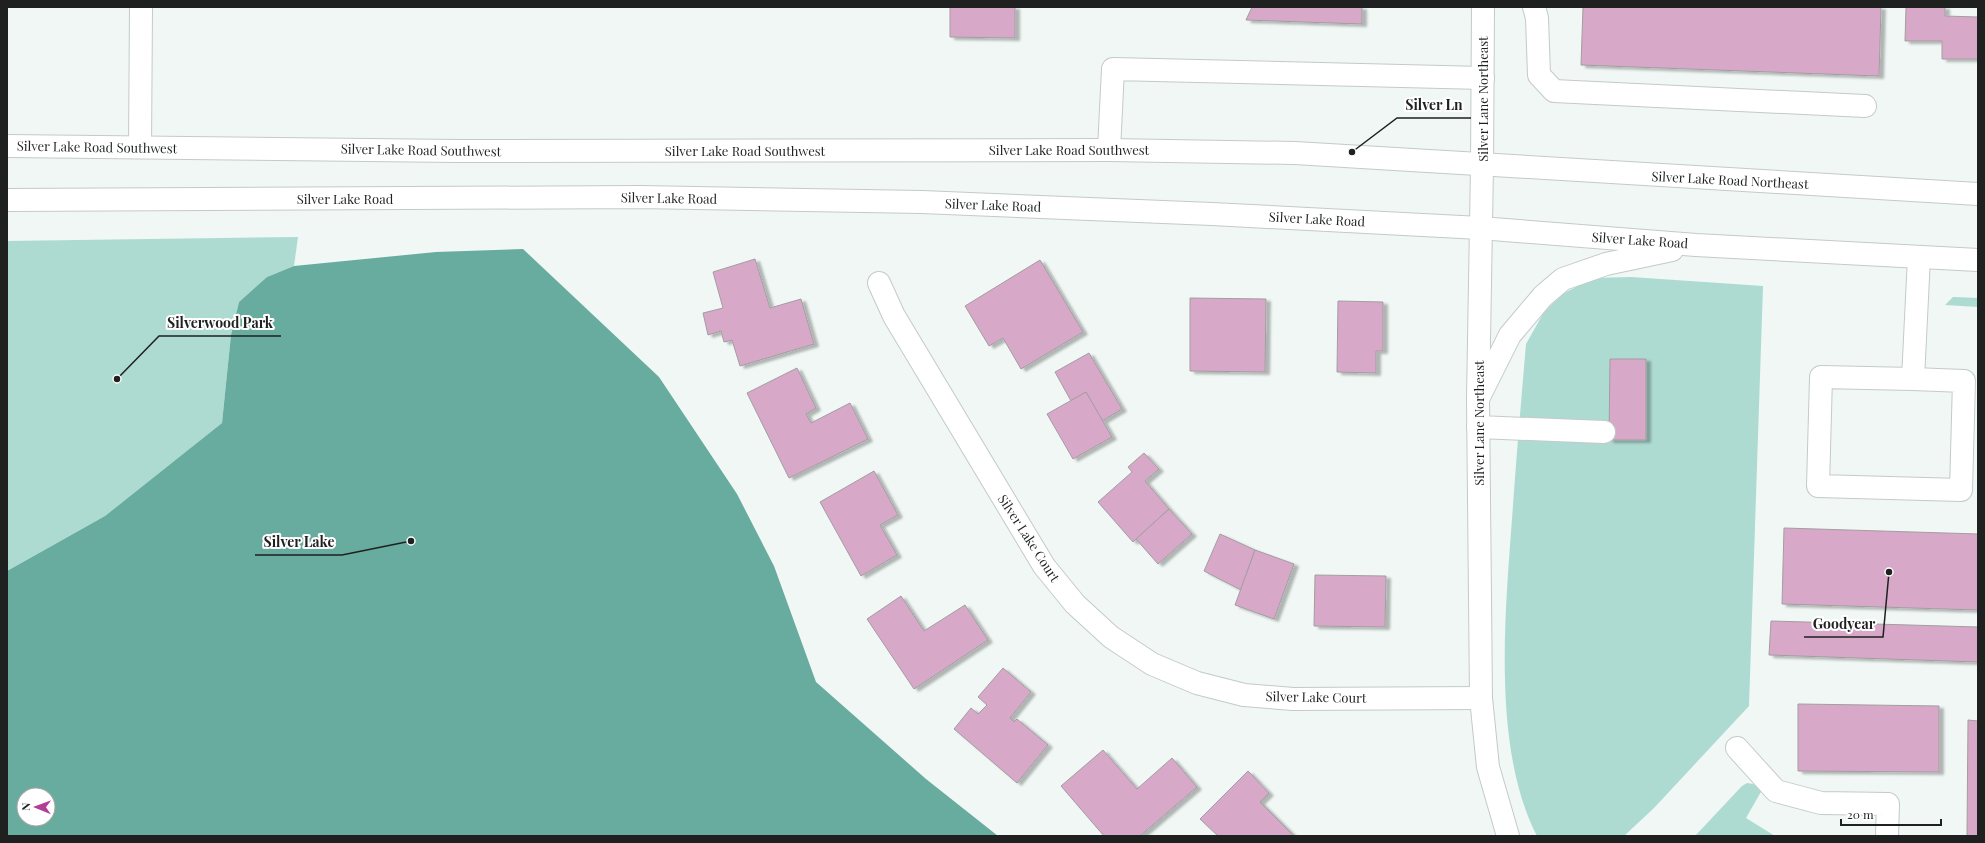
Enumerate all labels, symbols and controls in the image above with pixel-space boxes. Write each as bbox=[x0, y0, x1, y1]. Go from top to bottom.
street label: Silver Lane Northeast bbox=[1474, 36, 1491, 162]
callout: Silver Ln bbox=[1397, 92, 1471, 118]
text: Silver Ln bbox=[1405, 95, 1463, 114]
street label: Silver Lake Road Southwest bbox=[17, 137, 178, 156]
street label: Silver Lake Road Southwest bbox=[341, 140, 502, 159]
street label: Silver Lake Road Southwest bbox=[989, 141, 1150, 158]
street label: Silver Lake Road Southwest bbox=[665, 142, 826, 159]
street label: Silver Lake Road Northeast bbox=[1651, 167, 1809, 192]
street label: Silver Lake Road bbox=[621, 188, 718, 207]
street label: Silver Lake Road bbox=[297, 190, 394, 207]
street label: Silver Lake Road bbox=[945, 194, 1042, 215]
street label: Silver Lake Road bbox=[1268, 207, 1366, 230]
street label: Silver Lake Road bbox=[1591, 228, 1689, 251]
callout: Silverwood Park bbox=[159, 310, 281, 336]
text: Silverwood Park bbox=[167, 313, 274, 332]
street label: Silver Lane Northeast bbox=[1470, 360, 1487, 486]
street label: Silver Lake Court bbox=[995, 491, 1064, 585]
callout: Silver Lake bbox=[255, 529, 342, 555]
text: Silver Lake bbox=[263, 532, 335, 551]
callout: Goodyear bbox=[1804, 611, 1883, 637]
text: Goodyear bbox=[1813, 614, 1876, 633]
street label: Silver Lake Court bbox=[1265, 687, 1367, 706]
north arrow bbox=[16, 787, 56, 827]
scale bar bbox=[1841, 801, 1941, 827]
text: N bbox=[18, 803, 33, 811]
text: 20 m bbox=[1847, 806, 1874, 822]

